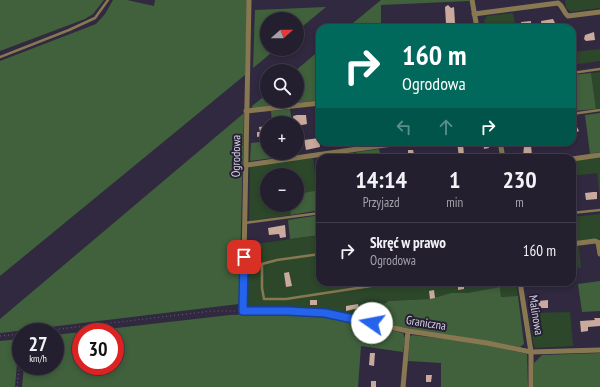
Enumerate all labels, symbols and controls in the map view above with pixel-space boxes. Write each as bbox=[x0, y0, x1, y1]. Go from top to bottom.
north arrow bbox=[260, 12, 304, 56]
map controls bbox=[260, 12, 304, 212]
text: 160 m bbox=[402, 36, 466, 73]
icon: right bbox=[336, 40, 388, 92]
button: search bbox=[260, 64, 304, 108]
text: Ogrodowa bbox=[402, 72, 466, 95]
button: + bbox=[260, 116, 304, 160]
icon: left bbox=[393, 116, 415, 138]
icon: ahead bbox=[435, 116, 457, 138]
icon: right bbox=[477, 116, 499, 138]
street label: Ogrodowa bbox=[228, 134, 243, 177]
text: 14:14 bbox=[355, 164, 407, 195]
text: 1 bbox=[449, 164, 460, 195]
text: 230 bbox=[502, 164, 537, 195]
button: − bbox=[260, 168, 304, 212]
text: Przyjazd bbox=[363, 194, 400, 211]
text: min bbox=[446, 194, 463, 211]
text: m bbox=[515, 194, 524, 211]
text: Skręć w prawo bbox=[370, 233, 446, 252]
pin bbox=[227, 240, 261, 274]
icon: right bbox=[336, 240, 358, 262]
text: 160 m bbox=[523, 241, 556, 260]
icon: arrive bbox=[233, 246, 255, 268]
text: Ogrodowa bbox=[370, 252, 416, 269]
street label: Malinowa bbox=[526, 294, 547, 336]
position arrow bbox=[351, 302, 393, 344]
street label: Graniczna bbox=[405, 312, 447, 333]
speed limit sign: 30 bbox=[72, 323, 124, 375]
text: 27 bbox=[28, 331, 48, 357]
text: km/h bbox=[29, 352, 47, 365]

